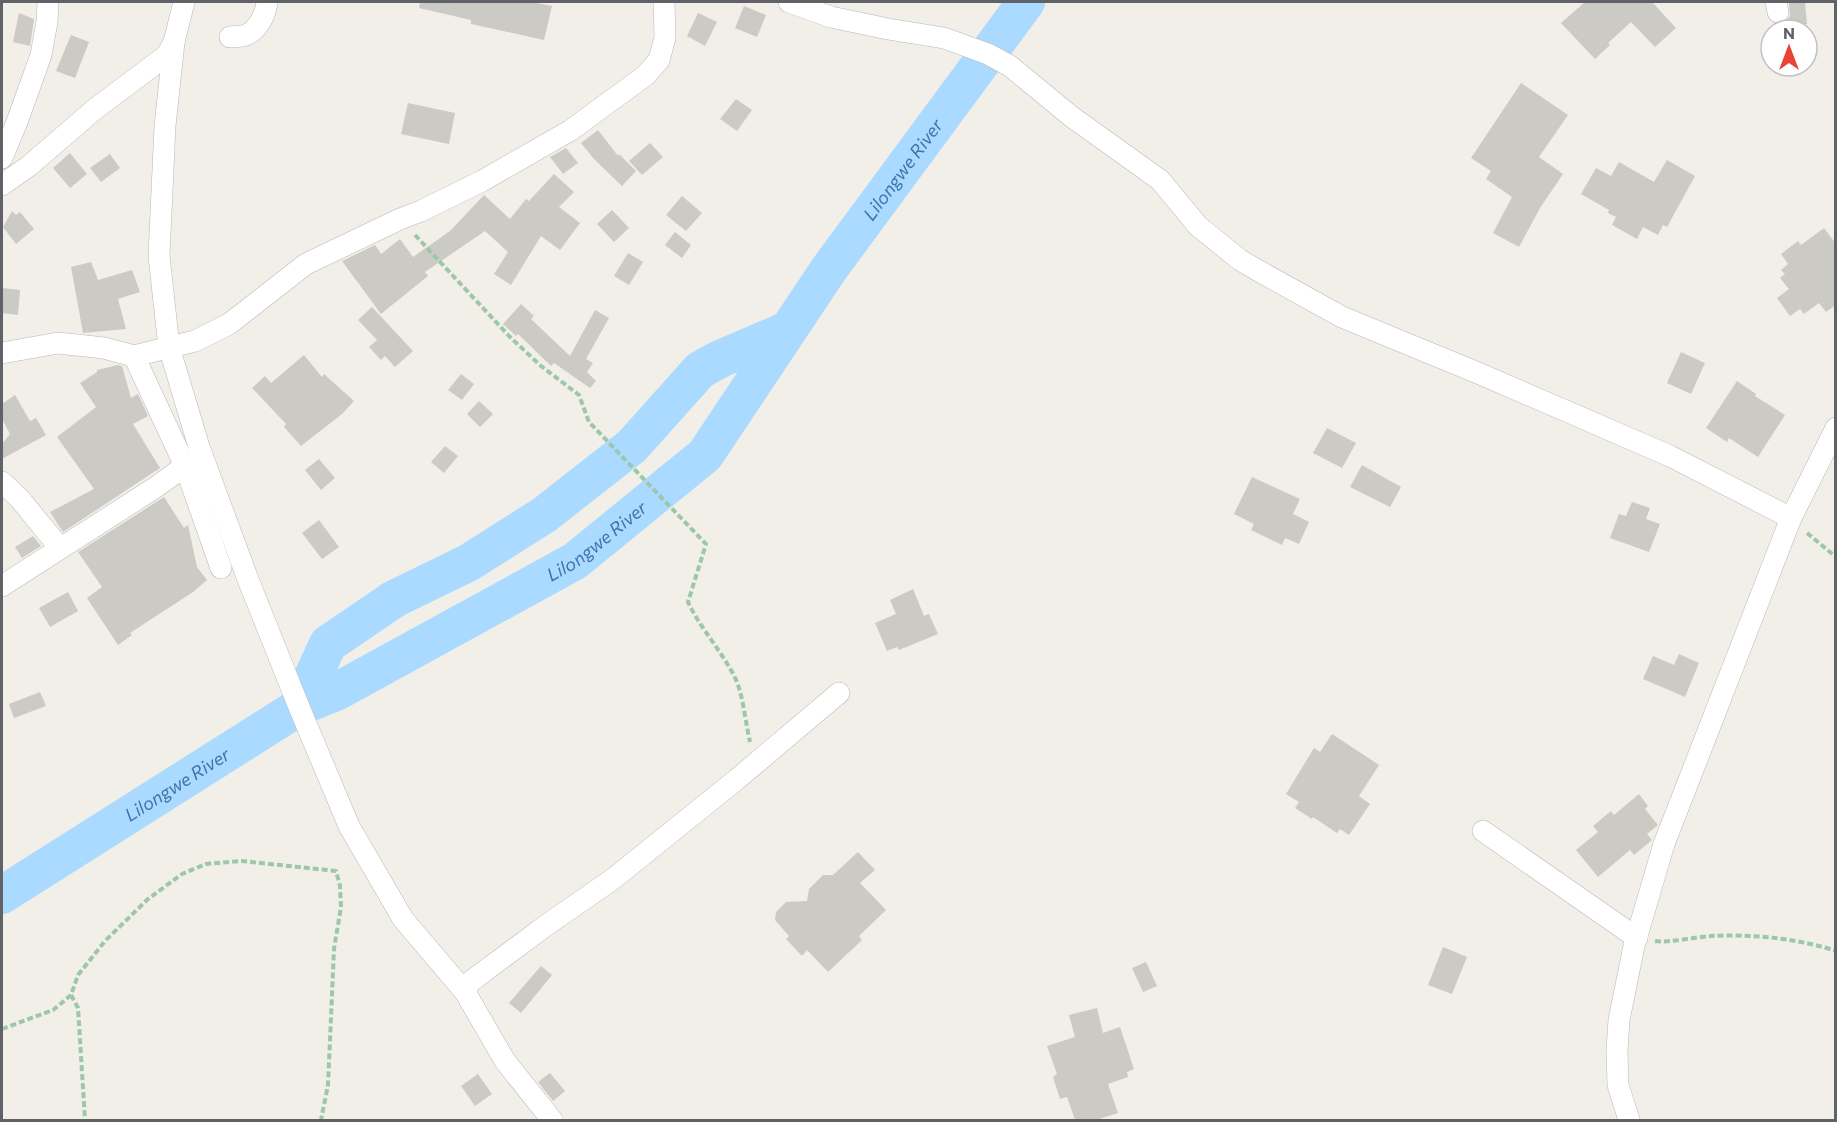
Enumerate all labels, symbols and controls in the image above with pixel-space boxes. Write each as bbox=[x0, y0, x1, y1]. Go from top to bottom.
north arrow bbox=[1759, 18, 1819, 78]
text: N bbox=[1783, 23, 1795, 42]
water label: Lilongwe River bbox=[858, 114, 947, 224]
water label: Lilongwe River bbox=[543, 496, 652, 586]
water label: Lilongwe River bbox=[120, 742, 234, 826]

